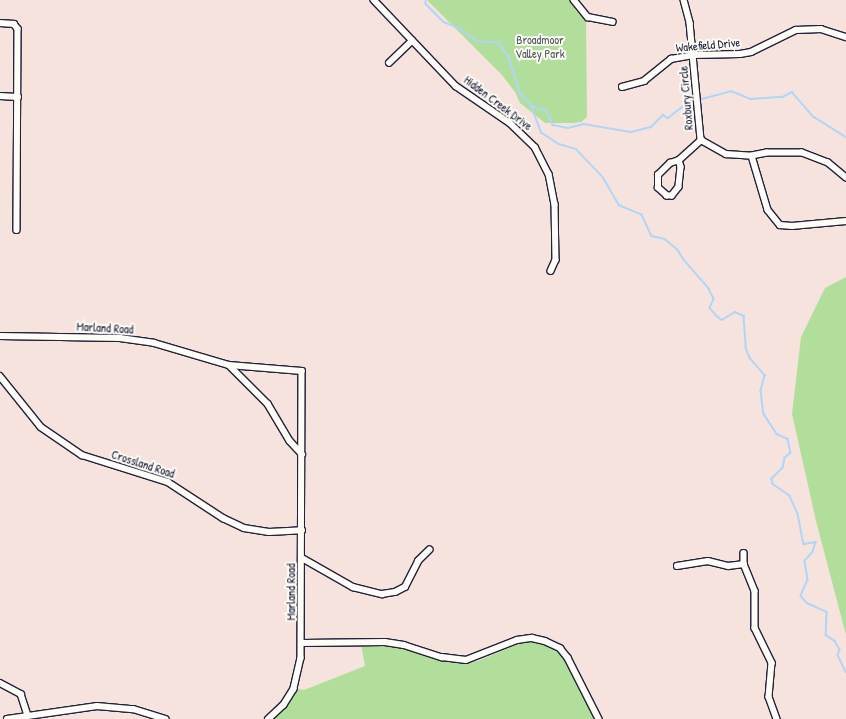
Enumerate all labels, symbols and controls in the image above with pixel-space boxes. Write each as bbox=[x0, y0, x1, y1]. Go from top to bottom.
park label: Broadmoor Valley Park bbox=[515, 33, 565, 61]
street label: Wakefield Drive bbox=[675, 35, 741, 55]
street label: Roxbury Circle bbox=[676, 65, 696, 131]
street label: Hidden Creek Drive bbox=[461, 73, 535, 133]
street label: Marland Road bbox=[76, 319, 134, 337]
street label: Crossland Road bbox=[110, 447, 176, 481]
street label: Marland Road bbox=[284, 564, 298, 620]

